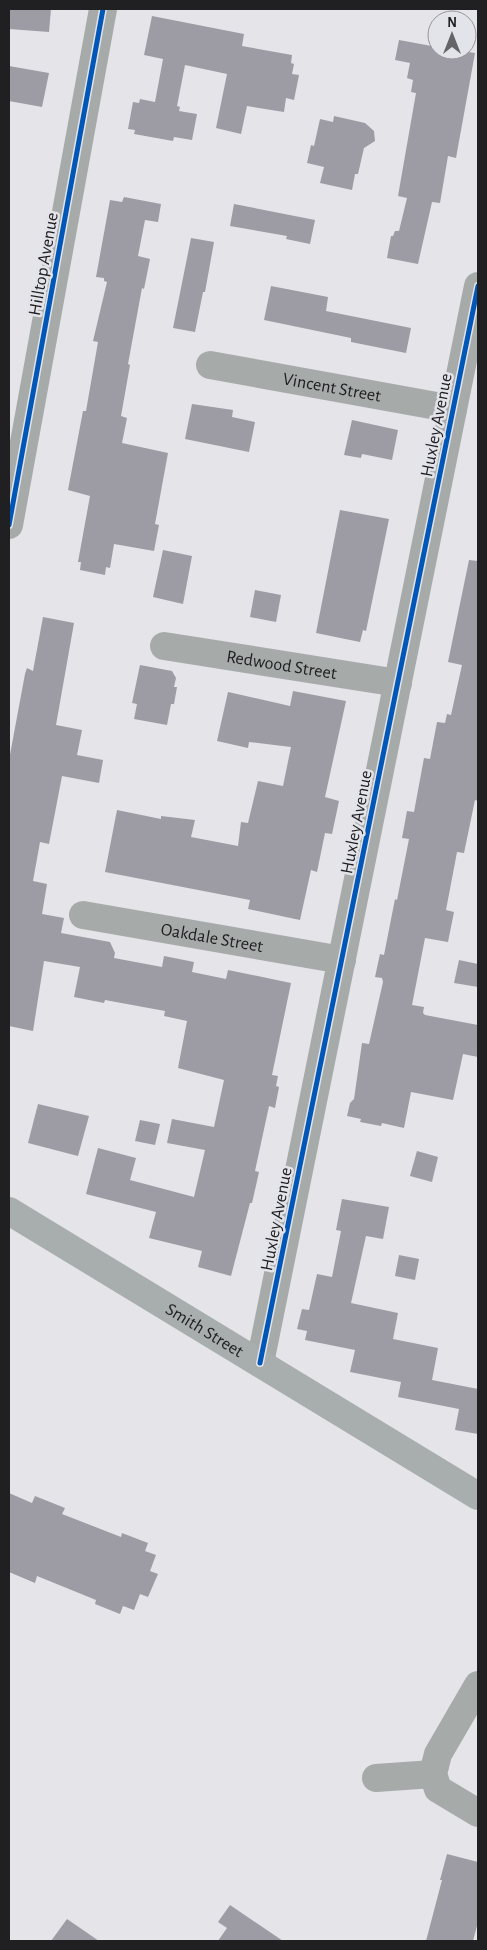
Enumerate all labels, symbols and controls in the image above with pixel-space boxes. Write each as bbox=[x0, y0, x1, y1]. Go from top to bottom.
north arrow bbox=[427, 10, 477, 60]
text: N bbox=[447, 16, 457, 30]
street label: Hilltop Avenue bbox=[26, 211, 62, 317]
street label: Vincent Street bbox=[281, 370, 383, 406]
street label: Huxley Avenue bbox=[418, 372, 456, 478]
street label: Redwood Street bbox=[225, 648, 338, 683]
street label: Huxley Avenue bbox=[338, 769, 376, 875]
street label: Oakdale Street bbox=[159, 921, 265, 956]
street label: Huxley Avenue bbox=[258, 1166, 296, 1272]
street label: Smith Street bbox=[162, 1300, 247, 1361]

